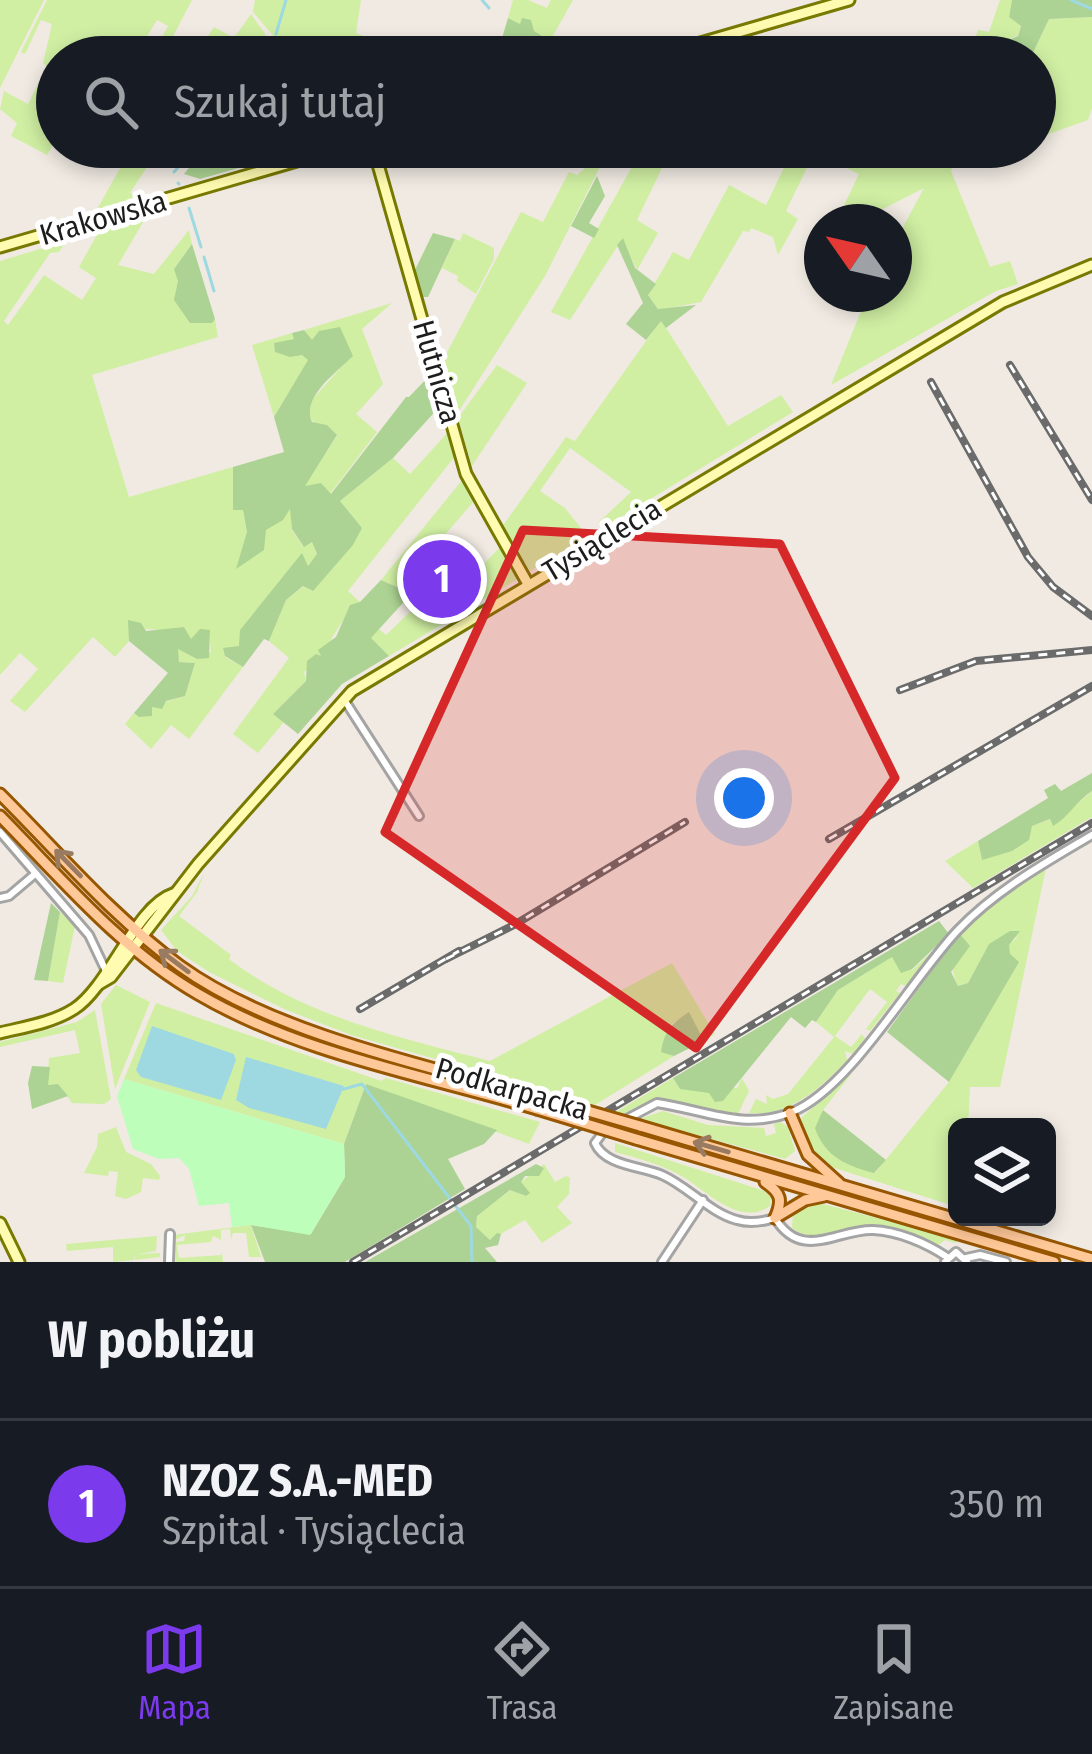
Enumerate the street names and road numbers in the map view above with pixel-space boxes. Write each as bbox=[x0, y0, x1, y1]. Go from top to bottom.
street label: Krakowska bbox=[35, 183, 171, 253]
street label: Hutnicza bbox=[405, 316, 469, 428]
street label: Tysiąclecia bbox=[536, 491, 668, 589]
street label: Podkarpacka bbox=[432, 1050, 592, 1128]

